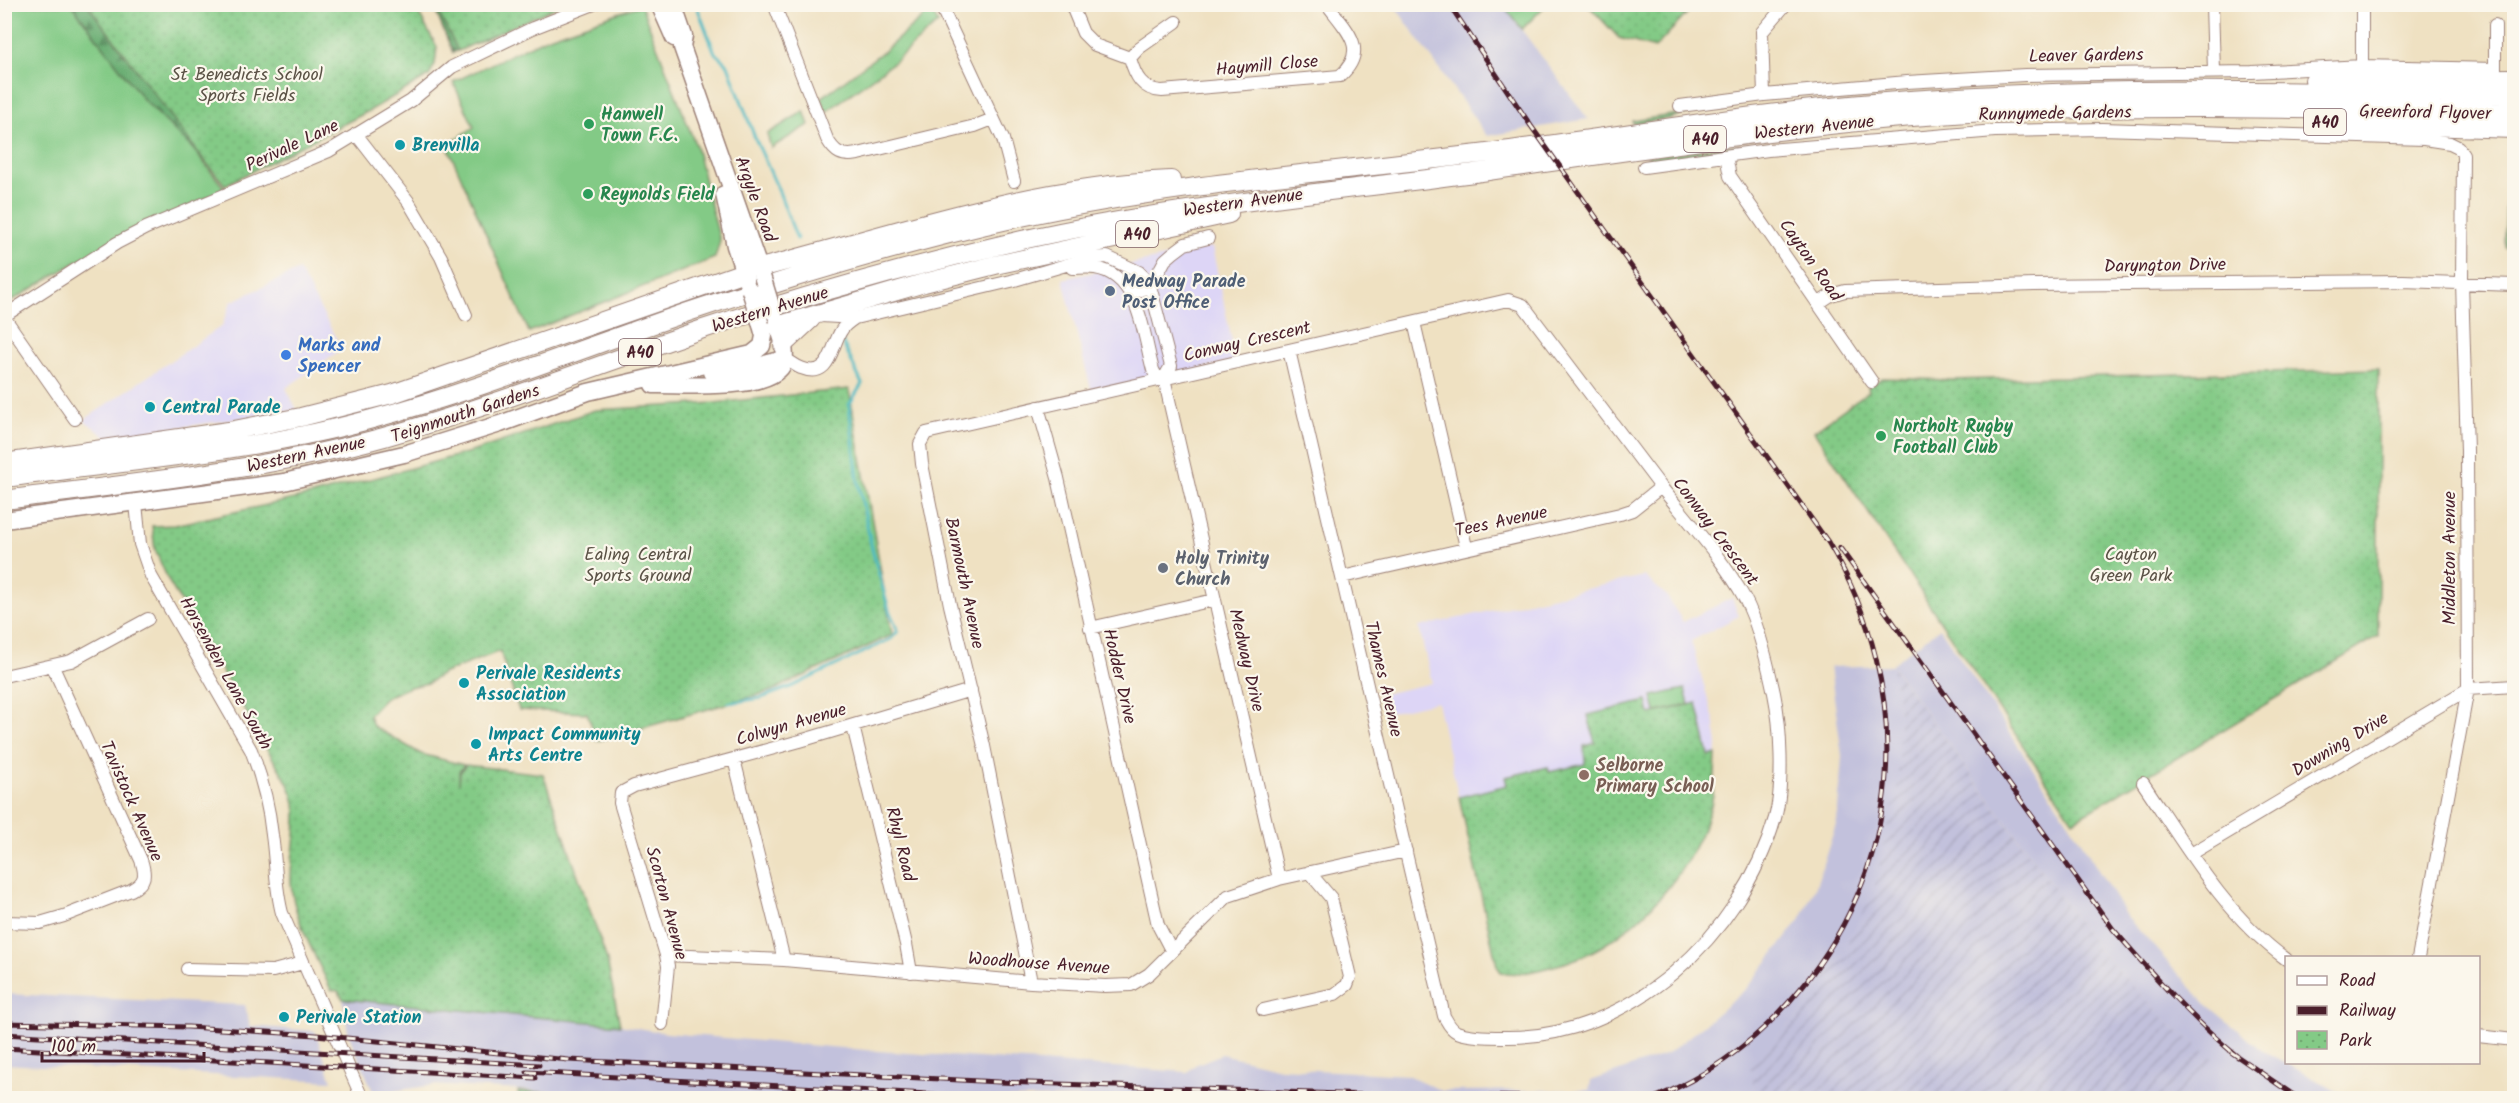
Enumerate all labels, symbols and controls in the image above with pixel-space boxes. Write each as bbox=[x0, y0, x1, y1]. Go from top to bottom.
street label: Leaver Gardens bbox=[2028, 41, 2144, 72]
street label: Haymill Close bbox=[1215, 48, 1320, 85]
park label: St Benedicts School Sports Fields bbox=[171, 61, 324, 111]
street label: Greenford Flyover bbox=[2359, 98, 2492, 129]
street label: Runnymede Gardens bbox=[1978, 99, 2132, 130]
place label: Hanwell Town F.C. bbox=[601, 101, 678, 151]
street label: Western Avenue bbox=[1753, 108, 1876, 149]
road number: A40 bbox=[2304, 109, 2346, 135]
street label: Perivale Lane bbox=[241, 112, 344, 181]
marker: Hanwell Town F.C. bbox=[582, 117, 596, 131]
road number: A40 bbox=[1684, 126, 1726, 152]
place label: Brenvilla bbox=[412, 132, 480, 161]
marker: Brenvilla bbox=[393, 138, 407, 152]
street label: Argyle Road bbox=[726, 152, 784, 248]
place label: Reynolds Field bbox=[600, 181, 715, 210]
street label: Western Avenue bbox=[1181, 181, 1305, 226]
marker: Reynolds Field bbox=[581, 187, 595, 201]
street label: Cayton Road bbox=[1770, 213, 1850, 309]
road number: A40 bbox=[1116, 221, 1158, 247]
street label: Daryngton Drive bbox=[2104, 251, 2226, 282]
place label: Medway Parade Post Office bbox=[1122, 268, 1246, 318]
street label: Western Avenue bbox=[708, 279, 832, 342]
marker: Medway Parade Post Office bbox=[1103, 284, 1117, 298]
street label: Conway Crescent bbox=[1181, 313, 1315, 371]
place label: Marks and Spencer bbox=[298, 332, 381, 382]
road number: A40 bbox=[619, 339, 661, 365]
marker: Marks and Spencer bbox=[279, 348, 293, 362]
street label: Teignmouth Gardens bbox=[387, 377, 544, 452]
place label: Central Parade bbox=[162, 394, 281, 423]
marker: Central Parade bbox=[143, 400, 157, 414]
place label: Northolt Rugby Football Club bbox=[1893, 413, 2014, 463]
street label: Western Avenue bbox=[244, 429, 368, 482]
marker: Northolt Rugby Football Club bbox=[1874, 429, 1888, 443]
street label: Conway Crescent bbox=[1664, 471, 1766, 593]
street label: Middleton Avenue bbox=[2436, 491, 2465, 625]
street label: Tees Avenue bbox=[1452, 499, 1550, 546]
street label: Barmouth Avenue bbox=[935, 515, 992, 652]
park label: Ealing Central Sports Ground bbox=[584, 541, 692, 591]
park label: Cayton Green Park bbox=[2090, 541, 2173, 591]
place label: Holy Trinity Church bbox=[1175, 545, 1270, 595]
marker: Holy Trinity Church bbox=[1156, 561, 1170, 575]
street label: Horsenden Lane South bbox=[170, 592, 279, 756]
street label: Medway Drive bbox=[1220, 606, 1271, 715]
street label: Thames Avenue bbox=[1355, 619, 1410, 740]
street label: Hodder Drive bbox=[1093, 626, 1144, 727]
place label: Perivale Residents Association bbox=[476, 660, 621, 710]
marker: Perivale Residents Association bbox=[457, 676, 471, 690]
street label: Colwyn Avenue bbox=[733, 696, 850, 755]
street label: Downing Drive bbox=[2287, 705, 2395, 786]
place label: Impact Community Arts Centre bbox=[488, 721, 641, 771]
street label: Tavistock Avenue bbox=[91, 737, 170, 867]
marker: Impact Community Arts Centre bbox=[469, 737, 483, 751]
place label: Selborne Primary School bbox=[1596, 752, 1714, 802]
marker: Selborne Primary School bbox=[1577, 768, 1591, 782]
street label: Rhyl Road bbox=[876, 804, 923, 886]
street label: Scorton Avenue bbox=[636, 843, 695, 963]
street label: Woodhouse Avenue bbox=[967, 945, 1111, 984]
legend bbox=[2285, 956, 2480, 1064]
text: Road bbox=[2339, 967, 2376, 996]
text: Railway bbox=[2339, 997, 2396, 1026]
place label: Perivale Station bbox=[296, 1004, 421, 1033]
marker: Perivale Station bbox=[277, 1010, 291, 1024]
scale bar bbox=[42, 1025, 204, 1063]
text: Park bbox=[2339, 1027, 2372, 1056]
text: 100 m bbox=[51, 1033, 96, 1062]

